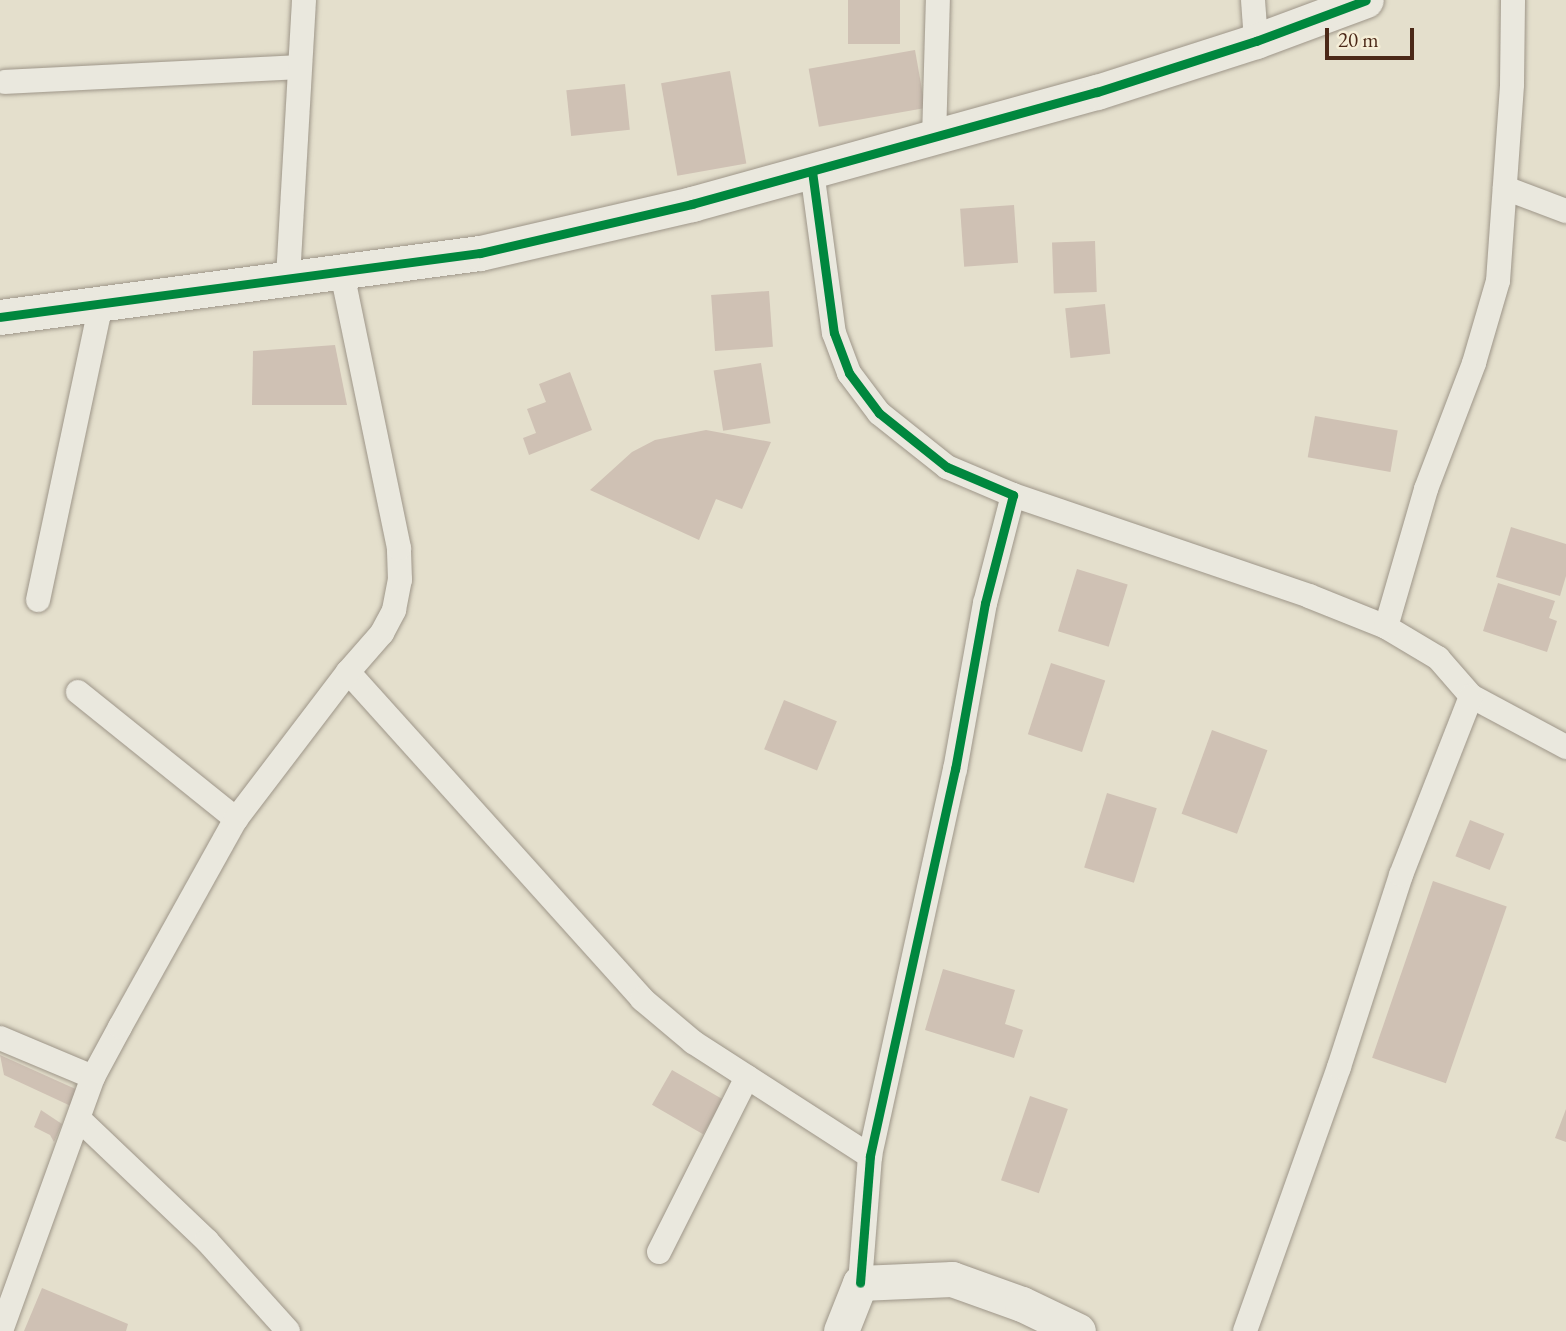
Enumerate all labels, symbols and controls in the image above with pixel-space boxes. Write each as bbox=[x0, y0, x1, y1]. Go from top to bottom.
scale bar bbox=[1328, 14, 1417, 58]
text: 20 m bbox=[1338, 26, 1379, 53]

